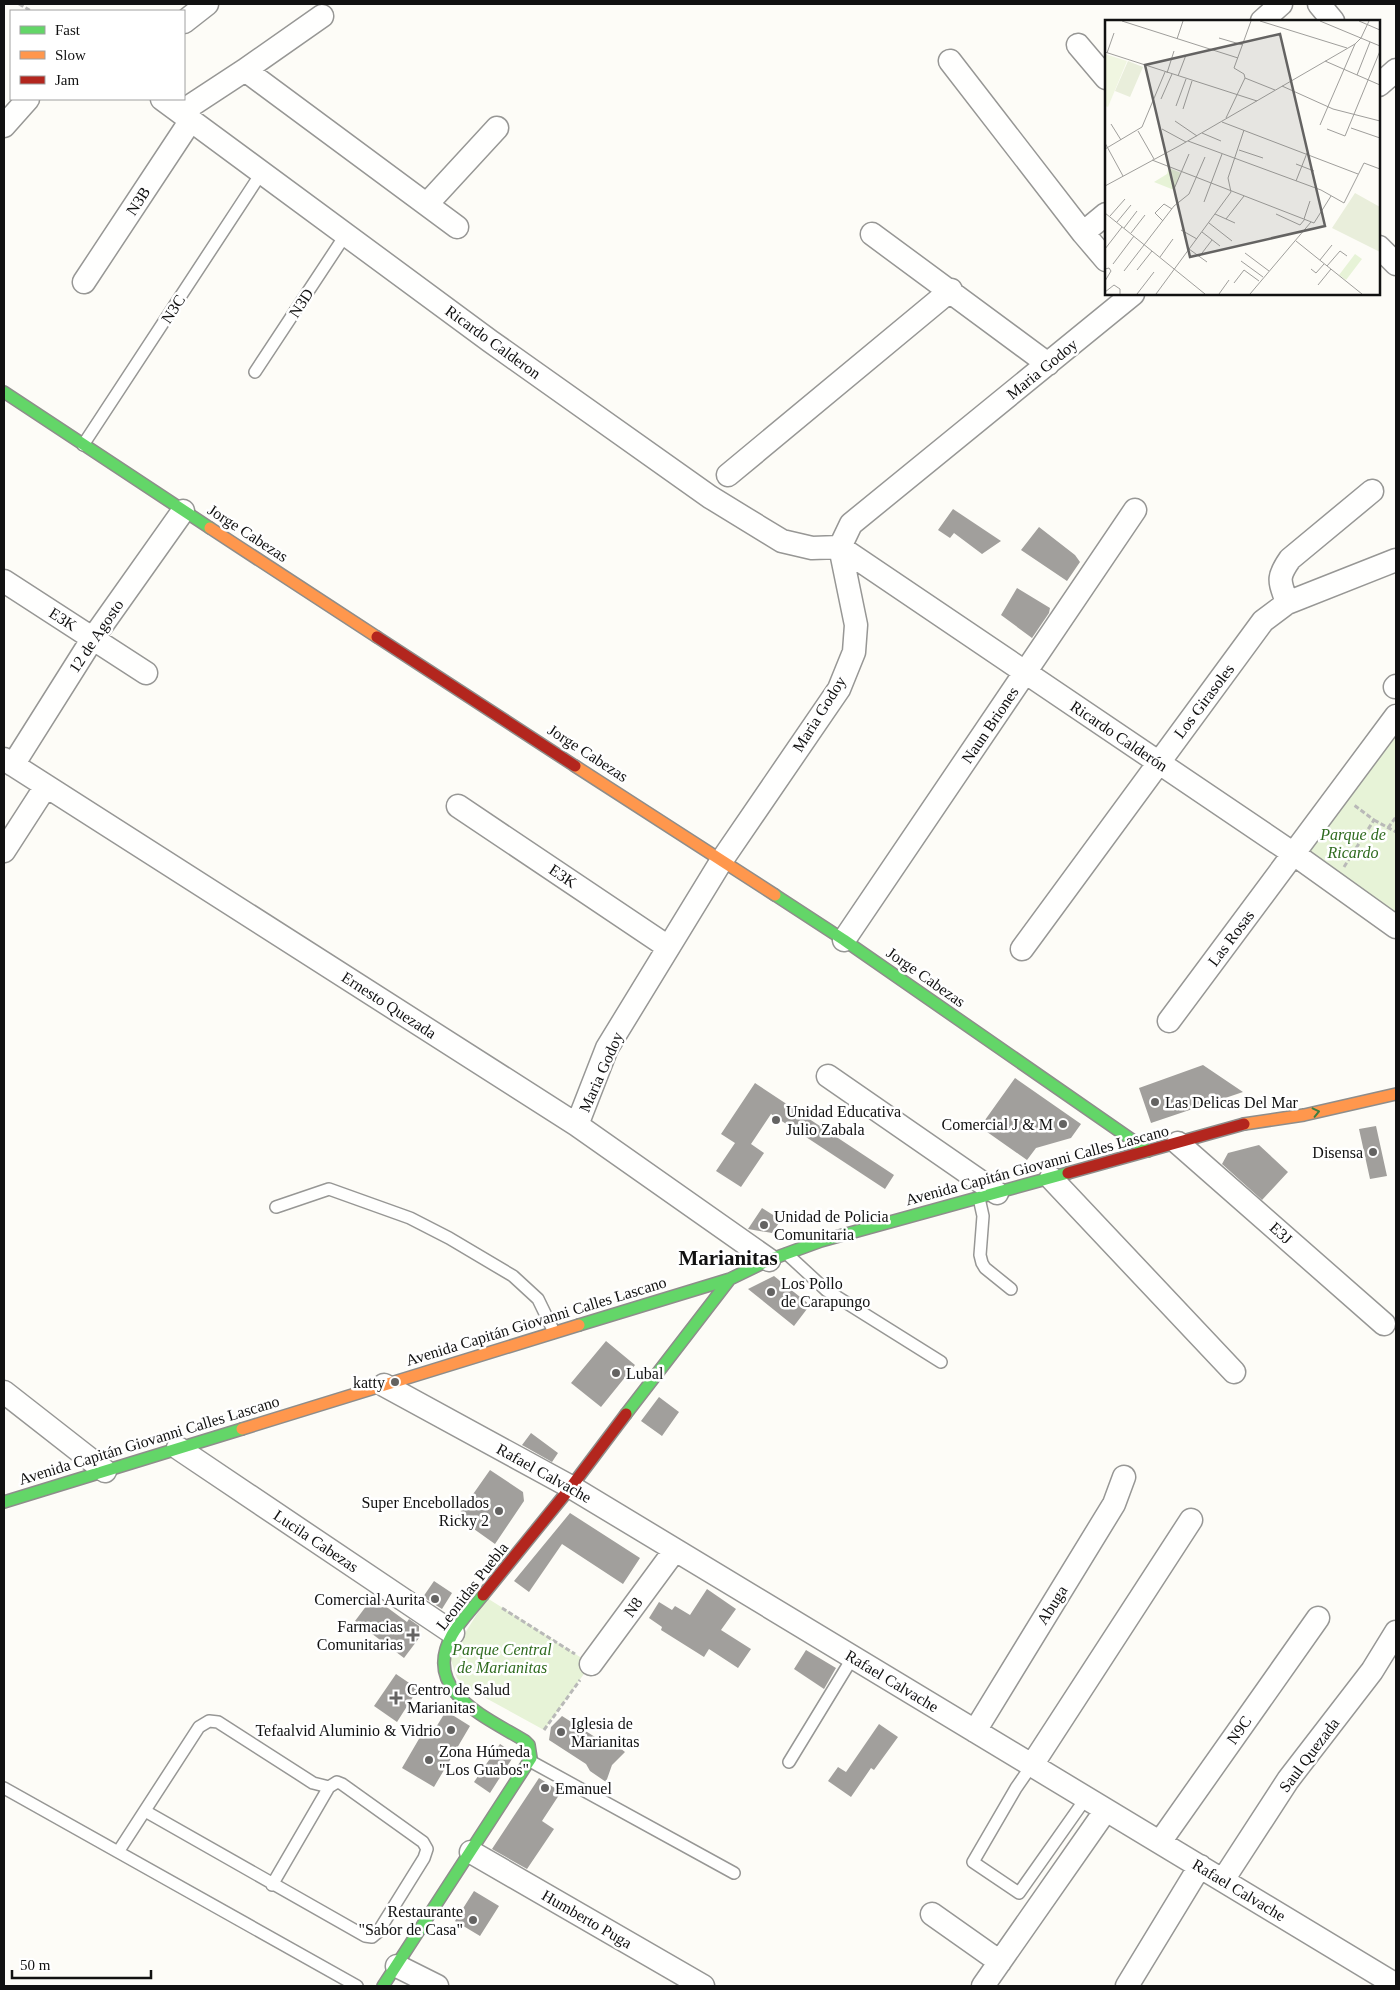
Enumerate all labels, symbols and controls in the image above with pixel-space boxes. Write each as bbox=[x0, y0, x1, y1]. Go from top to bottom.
legend bbox=[10, 10, 185, 100]
inset map bbox=[1105, 20, 1380, 295]
text: Fast bbox=[55, 22, 81, 38]
text: Slow bbox=[55, 47, 86, 63]
text: Jam bbox=[55, 72, 79, 88]
street label: N3B bbox=[123, 184, 153, 218]
street label: N3D bbox=[285, 285, 317, 321]
street label: N3C bbox=[158, 292, 188, 326]
street label: Ricardo Calderon bbox=[442, 302, 544, 382]
street label: Maria Godoy bbox=[1003, 335, 1081, 403]
street label: Jorge Cabezas bbox=[204, 501, 291, 566]
street label: 12 de Agosto bbox=[65, 596, 127, 676]
street label: E3K bbox=[46, 604, 80, 634]
street label: Los Girasoles bbox=[1171, 661, 1237, 741]
street label: Maria Godoy bbox=[789, 673, 850, 755]
street label: Naun Briones bbox=[958, 684, 1022, 766]
street label: Ricardo Calderón bbox=[1067, 697, 1171, 775]
street label: Jorge Cabezas bbox=[544, 721, 631, 786]
park label: Parque de Ricardo bbox=[1319, 826, 1386, 861]
street label: E3K bbox=[546, 861, 580, 891]
street label: Las Rosas bbox=[1205, 907, 1257, 969]
street label: Jorge Cabezas bbox=[883, 944, 968, 1011]
street label: Ernesto Quezada bbox=[339, 968, 439, 1042]
street label: Maria Godoy bbox=[576, 1029, 627, 1115]
place label: Las Delicas Del Mar bbox=[1165, 1094, 1299, 1111]
marker: Las Delicas Del Mar bbox=[1149, 1096, 1161, 1108]
place label: Unidad Educativa Julio Zabala bbox=[786, 1103, 901, 1138]
one-way arrow bbox=[1311, 1107, 1320, 1118]
marker: Unidad Educativa Julio Zabala bbox=[770, 1114, 782, 1126]
place label: Comercial J & M bbox=[941, 1116, 1053, 1133]
marker: Comercial J & M bbox=[1057, 1118, 1069, 1130]
street label: Avenida Capitán Giovanni Calles Lascano bbox=[904, 1122, 1171, 1209]
place label: Disensa bbox=[1312, 1144, 1363, 1161]
marker: Disensa bbox=[1367, 1146, 1379, 1158]
place label: Unidad de Policia Comunitaria bbox=[774, 1208, 889, 1243]
marker: Unidad de Policia Comunitaria bbox=[758, 1219, 770, 1231]
street label: E3J bbox=[1266, 1219, 1296, 1247]
district label: Marianitas bbox=[678, 1246, 778, 1270]
street label: Avenida Capitán Giovanni Calles Lascano bbox=[404, 1273, 669, 1370]
place label: Los Pollo de Carapungo bbox=[781, 1275, 870, 1311]
marker: Los Pollo de Carapungo bbox=[765, 1286, 777, 1298]
place label: Lubal bbox=[626, 1365, 664, 1382]
marker: Lubal bbox=[610, 1367, 622, 1379]
place label: katty bbox=[353, 1374, 385, 1392]
marker: katty bbox=[389, 1376, 401, 1388]
street label: Avenida Capitán Giovanni Calles Lascano bbox=[17, 1392, 282, 1489]
street label: Rafael Calvache bbox=[494, 1440, 594, 1506]
place label: Super Encebollados Ricky 2 bbox=[361, 1494, 489, 1530]
marker: Super Encebollados Ricky 2 bbox=[493, 1505, 505, 1517]
street label: Lucila Cabezas bbox=[271, 1507, 361, 1575]
street label: Leonidas Puebla bbox=[433, 1539, 511, 1633]
street label: Abuga bbox=[1033, 1582, 1071, 1628]
place label: Comercial Aurita bbox=[314, 1591, 425, 1608]
marker: Comercial Aurita bbox=[429, 1593, 441, 1605]
street label: N8 bbox=[620, 1594, 646, 1620]
place label: Farmacias Comunitarias bbox=[317, 1618, 403, 1653]
marker: Farmacias Comunitarias bbox=[407, 1629, 419, 1641]
park label: Parque Central de Marianitas bbox=[451, 1641, 552, 1676]
street label: Rafael Calvache bbox=[843, 1647, 941, 1715]
place label: Centro de Salud Marianitas bbox=[407, 1681, 510, 1716]
marker: Centro de Salud Marianitas bbox=[389, 1691, 403, 1705]
street label: N9C bbox=[1223, 1713, 1255, 1747]
place label: Iglesia de Marianitas bbox=[571, 1715, 639, 1750]
street label: Saul Quezada bbox=[1276, 1715, 1342, 1795]
place label: Tefaalvid Aluminio & Vidrio bbox=[255, 1722, 441, 1739]
marker: Tefaalvid Aluminio & Vidrio bbox=[445, 1724, 457, 1736]
marker: Iglesia de Marianitas bbox=[555, 1726, 567, 1738]
place label: Zona Húmeda "Los Guabos" bbox=[439, 1743, 530, 1778]
marker: Zona Húmeda "Los Guabos" bbox=[423, 1754, 435, 1766]
place label: Emanuel bbox=[555, 1780, 612, 1797]
marker: Emanuel bbox=[539, 1782, 551, 1794]
street label: Rafael Calvache bbox=[1190, 1856, 1288, 1924]
street label: Humberto Puga bbox=[539, 1886, 635, 1952]
place label: Restaurante "Sabor de Casa" bbox=[358, 1903, 463, 1938]
marker: Restaurante "Sabor de Casa" bbox=[467, 1914, 479, 1926]
scale bar bbox=[12, 1948, 151, 1980]
text: 50 m bbox=[20, 1957, 51, 1973]

